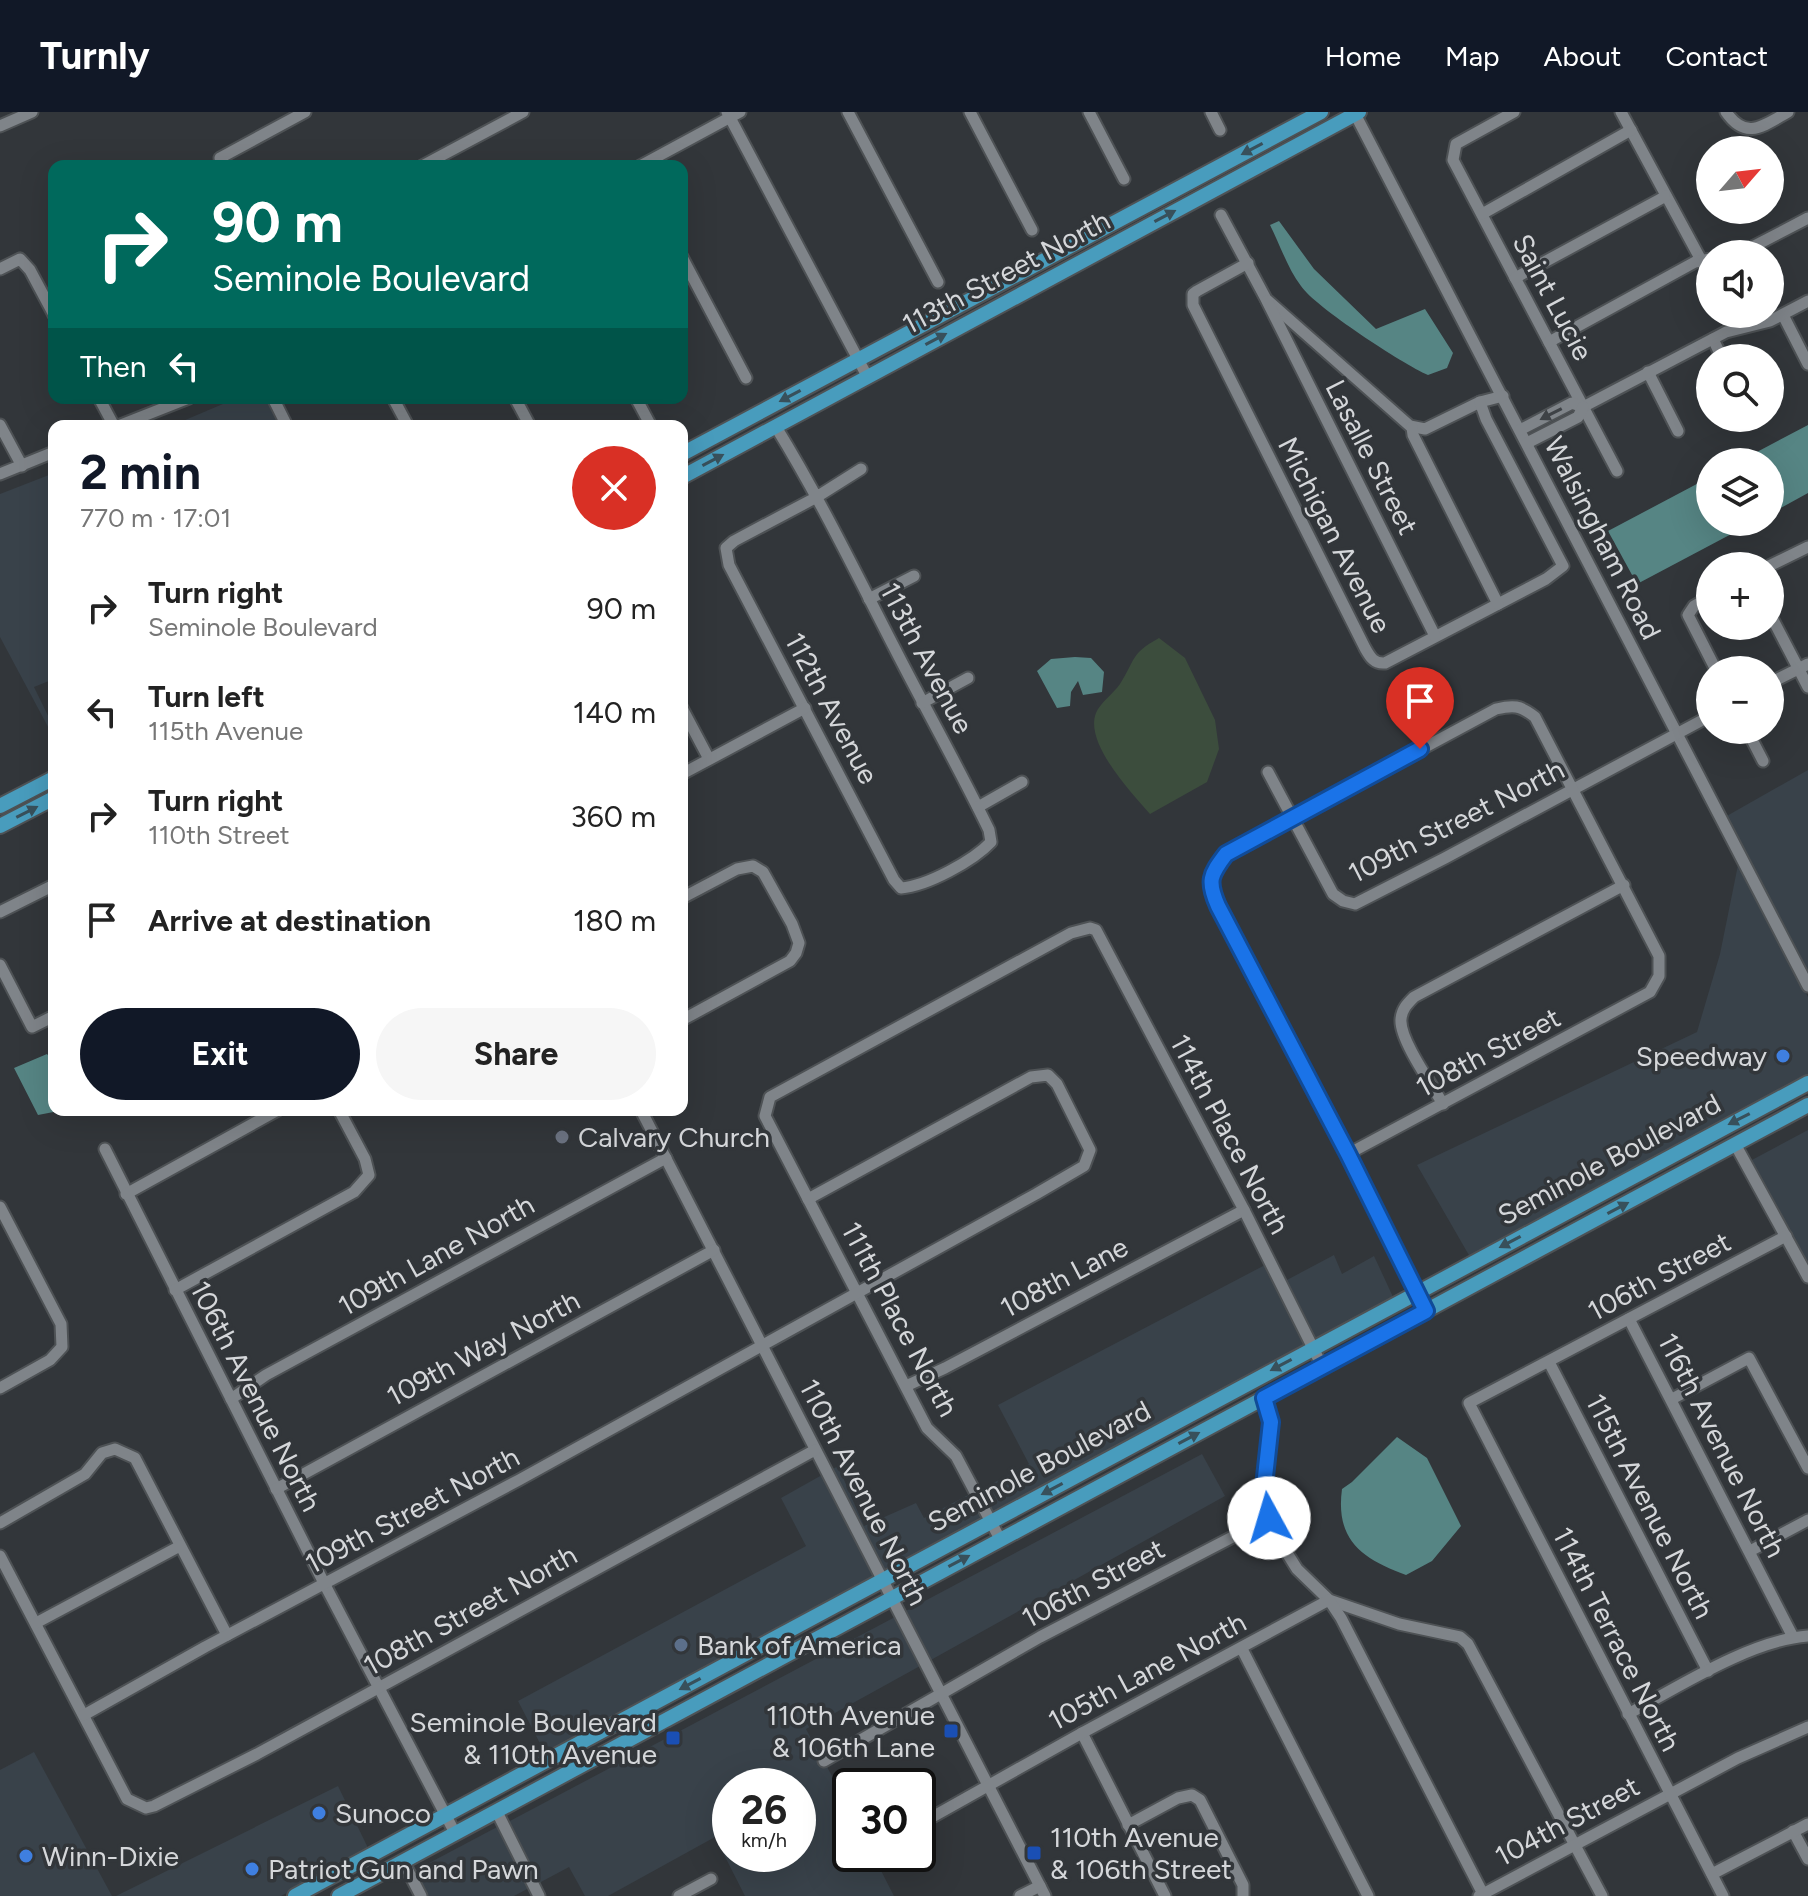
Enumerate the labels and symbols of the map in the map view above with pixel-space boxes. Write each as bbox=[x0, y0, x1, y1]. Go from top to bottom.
north arrow bbox=[1696, 136, 1784, 224]
one-way arrow bbox=[1241, 142, 1264, 155]
street label: 113th Street North bbox=[896, 203, 1116, 341]
one-way arrow bbox=[1154, 210, 1177, 223]
street label: Saint Lucie bbox=[1506, 228, 1600, 366]
one-way arrow bbox=[925, 333, 948, 346]
street label: Lasalle Street bbox=[1318, 374, 1426, 540]
one-way arrow bbox=[778, 389, 801, 403]
one-way arrow bbox=[1540, 407, 1563, 421]
street label: Michigan Avenue bbox=[1271, 431, 1399, 639]
street label: Walsingham Road bbox=[1537, 431, 1669, 645]
one-way arrow bbox=[702, 453, 724, 467]
street label: 113th Avenue bbox=[873, 577, 981, 739]
street label: 112th Avenue bbox=[778, 626, 886, 790]
pin bbox=[1386, 667, 1454, 749]
street label: 109th Street North bbox=[1343, 752, 1569, 890]
one-way arrow bbox=[15, 806, 38, 819]
street label: 108th Street bbox=[1410, 1000, 1566, 1104]
street label: 114th Place North bbox=[1163, 1028, 1297, 1240]
place label: Speedway bbox=[1636, 1039, 1767, 1073]
marker: Speedway bbox=[1774, 1047, 1792, 1065]
street label: Seminole Boulevard bbox=[1492, 1086, 1726, 1232]
one-way arrow bbox=[1727, 1112, 1750, 1125]
place label: Calvary Church bbox=[578, 1120, 770, 1154]
marker: Calvary Church bbox=[553, 1128, 571, 1146]
street label: 109th Lane North bbox=[332, 1187, 540, 1323]
one-way arrow bbox=[1606, 1201, 1629, 1214]
street label: 111th Place North bbox=[834, 1216, 966, 1422]
street label: 106th Street bbox=[1582, 1224, 1736, 1328]
street label: 108th Lane bbox=[994, 1229, 1134, 1325]
one-way arrow bbox=[1498, 1235, 1521, 1248]
street label: 106th Avenue North bbox=[183, 1275, 329, 1517]
street label: 109th Way North bbox=[381, 1283, 585, 1413]
street label: 116th Avenue North bbox=[1651, 1327, 1793, 1563]
one-way arrow bbox=[1270, 1358, 1292, 1372]
street label: 110th Avenue North bbox=[792, 1373, 936, 1611]
street label: 115th Avenue North bbox=[1579, 1388, 1721, 1624]
street label: Seminole Boulevard bbox=[922, 1393, 1156, 1539]
one-way arrow bbox=[1177, 1432, 1200, 1445]
street label: 109th Street North bbox=[299, 1439, 525, 1581]
position arrow bbox=[1227, 1476, 1311, 1560]
one-way arrow bbox=[1041, 1481, 1063, 1495]
street label: 114th Terrace North bbox=[1546, 1521, 1688, 1757]
street label: 106th Street bbox=[1016, 1531, 1170, 1635]
street label: 108th Street North bbox=[357, 1537, 583, 1683]
one-way arrow bbox=[948, 1554, 971, 1568]
street label: 105th Lane North bbox=[1042, 1605, 1252, 1737]
place label: Bank of America bbox=[697, 1628, 901, 1662]
marker: Bank of America bbox=[672, 1636, 690, 1654]
one-way arrow bbox=[678, 1677, 701, 1690]
place label: 110th Avenue & 106th Lane bbox=[766, 1698, 935, 1764]
place label: Seminole Boulevard & 110th Avenue bbox=[410, 1705, 657, 1771]
marker: 110th Avenue & 106th Lane bbox=[942, 1722, 960, 1740]
marker: Seminole Boulevard & 110th Avenue bbox=[664, 1729, 682, 1747]
speed limit sign: 30 bbox=[832, 1768, 936, 1872]
street label: 104th Street bbox=[1489, 1769, 1645, 1873]
place label: Sunoco bbox=[335, 1796, 431, 1830]
marker: Sunoco bbox=[310, 1804, 328, 1822]
place label: 110th Avenue & 106th Street bbox=[1050, 1820, 1232, 1886]
place label: Winn-Dixie bbox=[42, 1839, 179, 1873]
marker: 110th Avenue & 106th Street bbox=[1025, 1844, 1043, 1862]
marker: Winn-Dixie bbox=[17, 1847, 35, 1865]
place label: Patriot Gun and Pawn bbox=[268, 1852, 539, 1886]
marker: Patriot Gun and Pawn bbox=[243, 1860, 261, 1878]

